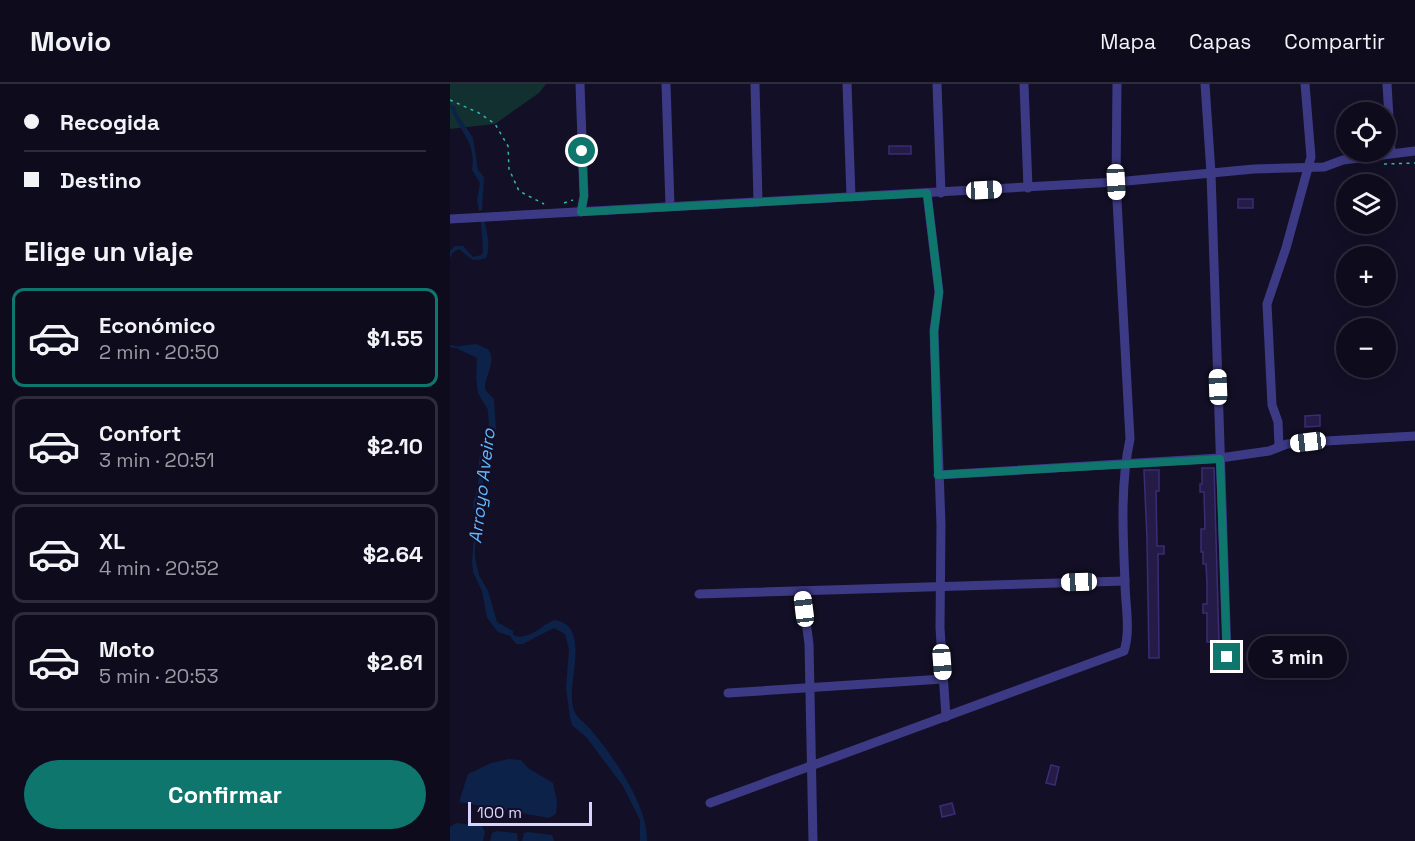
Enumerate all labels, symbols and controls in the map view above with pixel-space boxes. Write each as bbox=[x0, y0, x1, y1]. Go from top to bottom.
text: Movio bbox=[30, 23, 111, 59]
text: Mapa bbox=[1100, 28, 1156, 55]
text: Capas bbox=[1189, 28, 1251, 55]
text: Compartir bbox=[1284, 28, 1385, 55]
map controls bbox=[1336, 102, 1396, 378]
button: locate bbox=[1336, 102, 1396, 162]
text: Recogida bbox=[60, 108, 160, 136]
route start bbox=[568, 137, 595, 164]
car bbox=[1106, 164, 1126, 200]
text: Destino bbox=[60, 166, 142, 194]
button: layers bbox=[1336, 174, 1396, 234]
car bbox=[966, 180, 1002, 200]
text: Elige un viaje bbox=[24, 234, 194, 269]
button: + bbox=[1336, 246, 1396, 306]
icon: car bbox=[27, 311, 81, 365]
text: Económico bbox=[99, 311, 216, 339]
button: − bbox=[1336, 318, 1396, 378]
text: $1.55 bbox=[367, 324, 423, 352]
text: 2 min · 20:50 bbox=[99, 339, 219, 365]
car bbox=[1208, 369, 1228, 405]
icon: car bbox=[27, 419, 81, 473]
text: Confort bbox=[99, 419, 181, 447]
water label: Arroyo Aveiro bbox=[463, 426, 500, 545]
car bbox=[1289, 431, 1327, 453]
text: $2.10 bbox=[367, 432, 423, 460]
text: 3 min · 20:51 bbox=[99, 447, 215, 473]
icon: car bbox=[27, 527, 81, 581]
text: XL bbox=[99, 527, 125, 555]
text: $2.64 bbox=[363, 540, 423, 568]
text: 4 min · 20:52 bbox=[99, 555, 219, 581]
car bbox=[1061, 572, 1097, 592]
car bbox=[793, 590, 815, 628]
icon: car bbox=[27, 635, 81, 689]
text: Moto bbox=[99, 635, 155, 663]
callout: 3 min bbox=[1248, 636, 1347, 678]
car bbox=[932, 643, 952, 681]
route end bbox=[1213, 643, 1240, 670]
text: 3 min bbox=[1272, 644, 1323, 670]
text: $2.61 bbox=[367, 648, 423, 676]
text: 5 min · 20:53 bbox=[99, 663, 219, 689]
button: Confirmar bbox=[24, 760, 426, 829]
scale bar bbox=[468, 799, 592, 826]
text: 100 m bbox=[477, 802, 522, 823]

